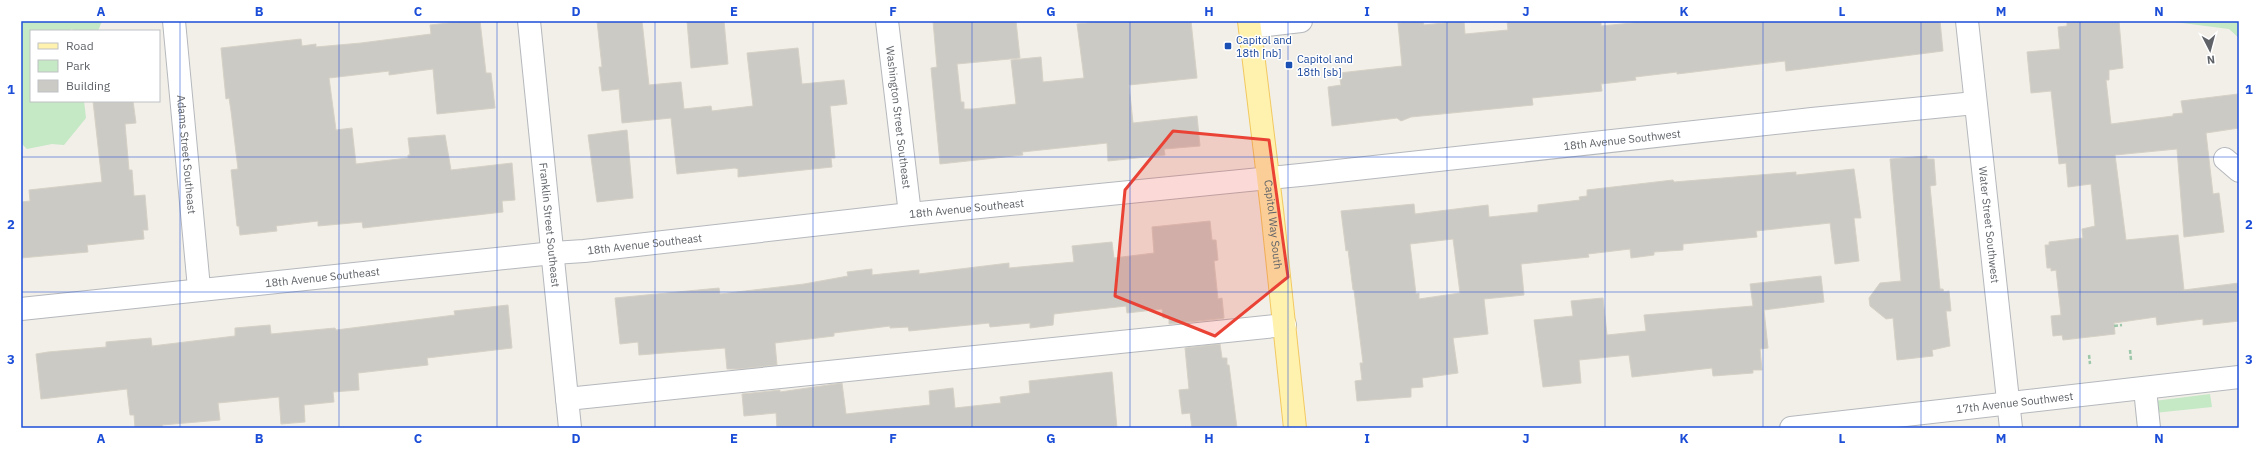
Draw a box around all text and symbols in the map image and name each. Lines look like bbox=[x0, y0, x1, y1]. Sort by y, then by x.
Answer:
text: A bbox=[97, 3, 106, 20]
text: B bbox=[255, 3, 264, 20]
text: C bbox=[414, 3, 423, 20]
text: D bbox=[571, 3, 581, 20]
text: E bbox=[730, 3, 738, 20]
text: F bbox=[889, 3, 897, 20]
text: G bbox=[1046, 3, 1056, 20]
text: H bbox=[1204, 3, 1214, 20]
text: I bbox=[1364, 3, 1370, 20]
text: J bbox=[1522, 3, 1530, 20]
text: K bbox=[1679, 3, 1689, 20]
text: L bbox=[1839, 3, 1846, 20]
text: M bbox=[1996, 3, 2006, 20]
text: N bbox=[2154, 3, 2164, 20]
legend bbox=[30, 30, 160, 102]
north arrow bbox=[2190, 30, 2230, 70]
place label: Capitol and 18th [nb] bbox=[1236, 33, 1292, 60]
text: Road bbox=[66, 38, 94, 53]
marker: Capitol and 18th [nb] bbox=[1223, 41, 1233, 51]
street label: Washington Street Southeast bbox=[883, 45, 914, 190]
place label: Capitol and 18th [sb] bbox=[1297, 52, 1353, 79]
text: N bbox=[2206, 53, 2216, 67]
text: Park bbox=[66, 58, 91, 73]
marker: Capitol and 18th [sb] bbox=[1284, 60, 1294, 70]
text: Building bbox=[66, 78, 111, 93]
text: 1 bbox=[7, 81, 15, 98]
text: 1 bbox=[2245, 81, 2253, 98]
street label: Adams Street Southeast bbox=[174, 94, 199, 215]
street label: 18th Avenue Southwest bbox=[1563, 126, 1681, 153]
street label: Franklin Street Southeast bbox=[536, 162, 563, 288]
street label: Water Street Southwest bbox=[1976, 166, 2002, 284]
street label: Capitol Way South bbox=[1261, 179, 1285, 270]
street label: 18th Avenue Southeast bbox=[909, 196, 1025, 221]
text: 2 bbox=[7, 216, 15, 233]
text: 2 bbox=[2245, 216, 2253, 233]
street label: 18th Avenue Southeast bbox=[587, 231, 703, 258]
street label: 18th Avenue Southeast bbox=[264, 264, 381, 290]
text: 3 bbox=[7, 351, 15, 368]
text: 3 bbox=[2245, 351, 2253, 368]
street label: 17th Avenue Southwest bbox=[1955, 389, 2074, 416]
text: A bbox=[97, 430, 106, 447]
text: B bbox=[255, 430, 264, 447]
text: C bbox=[414, 430, 423, 447]
text: D bbox=[571, 430, 581, 447]
text: E bbox=[730, 430, 738, 447]
text: F bbox=[889, 430, 897, 447]
text: G bbox=[1046, 430, 1056, 447]
text: H bbox=[1204, 430, 1214, 447]
text: I bbox=[1364, 430, 1370, 447]
text: J bbox=[1522, 430, 1530, 447]
text: K bbox=[1679, 430, 1689, 447]
text: L bbox=[1839, 430, 1846, 447]
text: M bbox=[1996, 430, 2006, 447]
text: N bbox=[2154, 430, 2164, 447]

